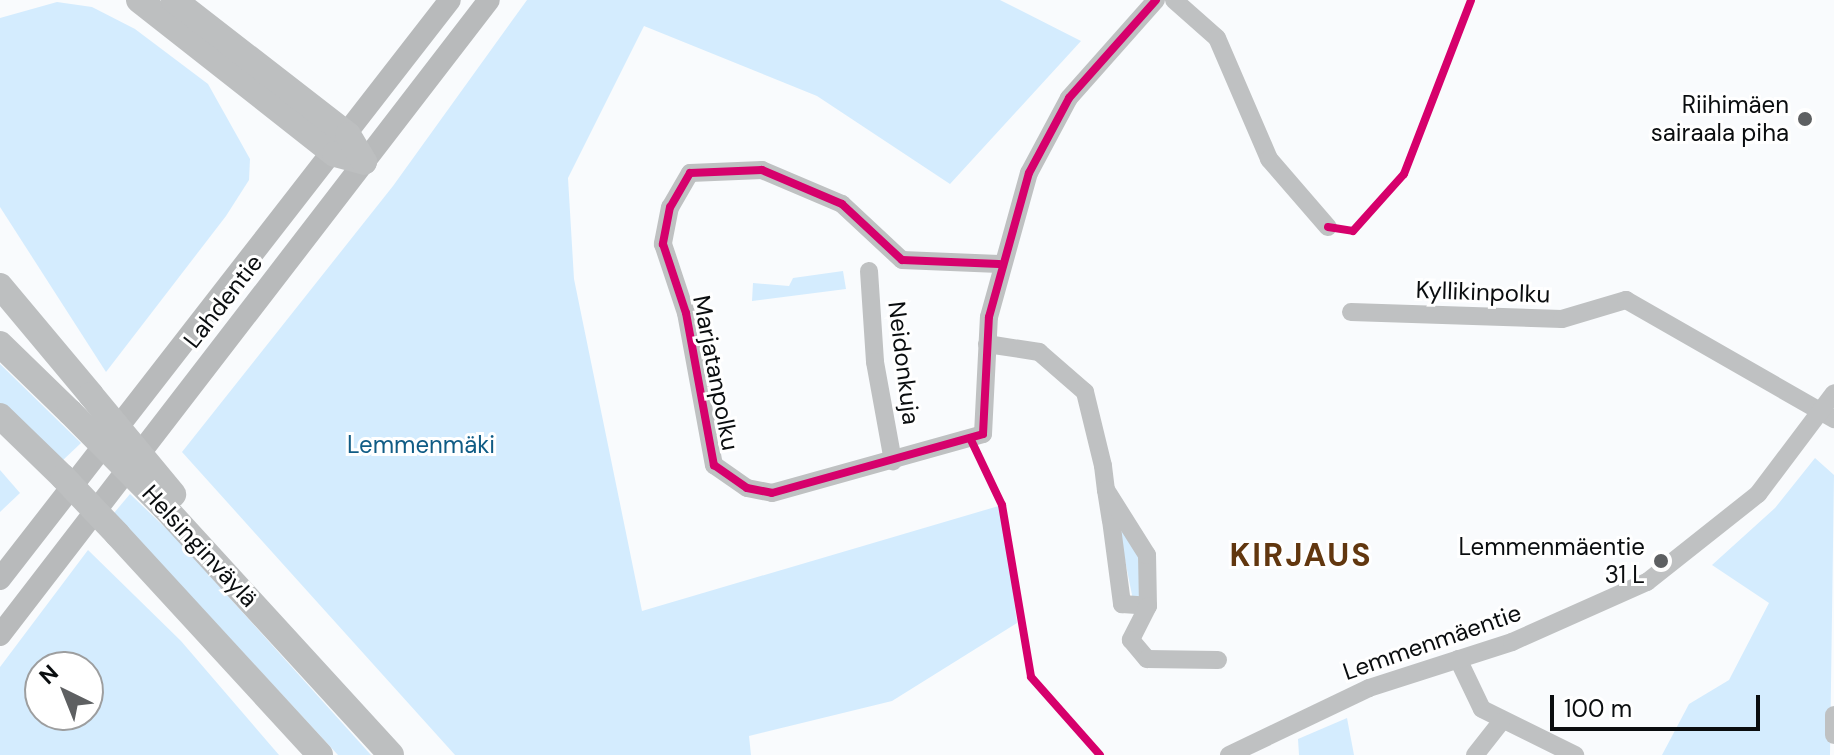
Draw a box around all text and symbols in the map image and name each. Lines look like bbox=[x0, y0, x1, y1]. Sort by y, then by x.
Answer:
place label: Riihimäen sairaala piha bbox=[1651, 91, 1789, 147]
marker: Riihimäen sairaala piha bbox=[1796, 110, 1814, 128]
street label: Lahdentie bbox=[178, 248, 268, 354]
street label: Kyllikinpolku bbox=[1415, 275, 1551, 309]
street label: Marjatanpolku bbox=[687, 293, 745, 453]
street label: Neidonkuja bbox=[882, 300, 926, 426]
park label: Lemmenmäki bbox=[347, 431, 495, 459]
street label: Helsinginväylä bbox=[136, 479, 264, 613]
place label: Lemmenmäentie 31 L bbox=[1458, 533, 1645, 589]
district label: KIRJAUS bbox=[1229, 536, 1373, 574]
marker: Lemmenmäentie 31 L bbox=[1652, 552, 1670, 570]
street label: Lemmenmäentie bbox=[1339, 598, 1525, 686]
north arrow bbox=[24, 651, 104, 731]
text: N bbox=[33, 658, 64, 691]
scale bar bbox=[1554, 679, 1764, 729]
text: 100 m bbox=[1564, 693, 1632, 724]

